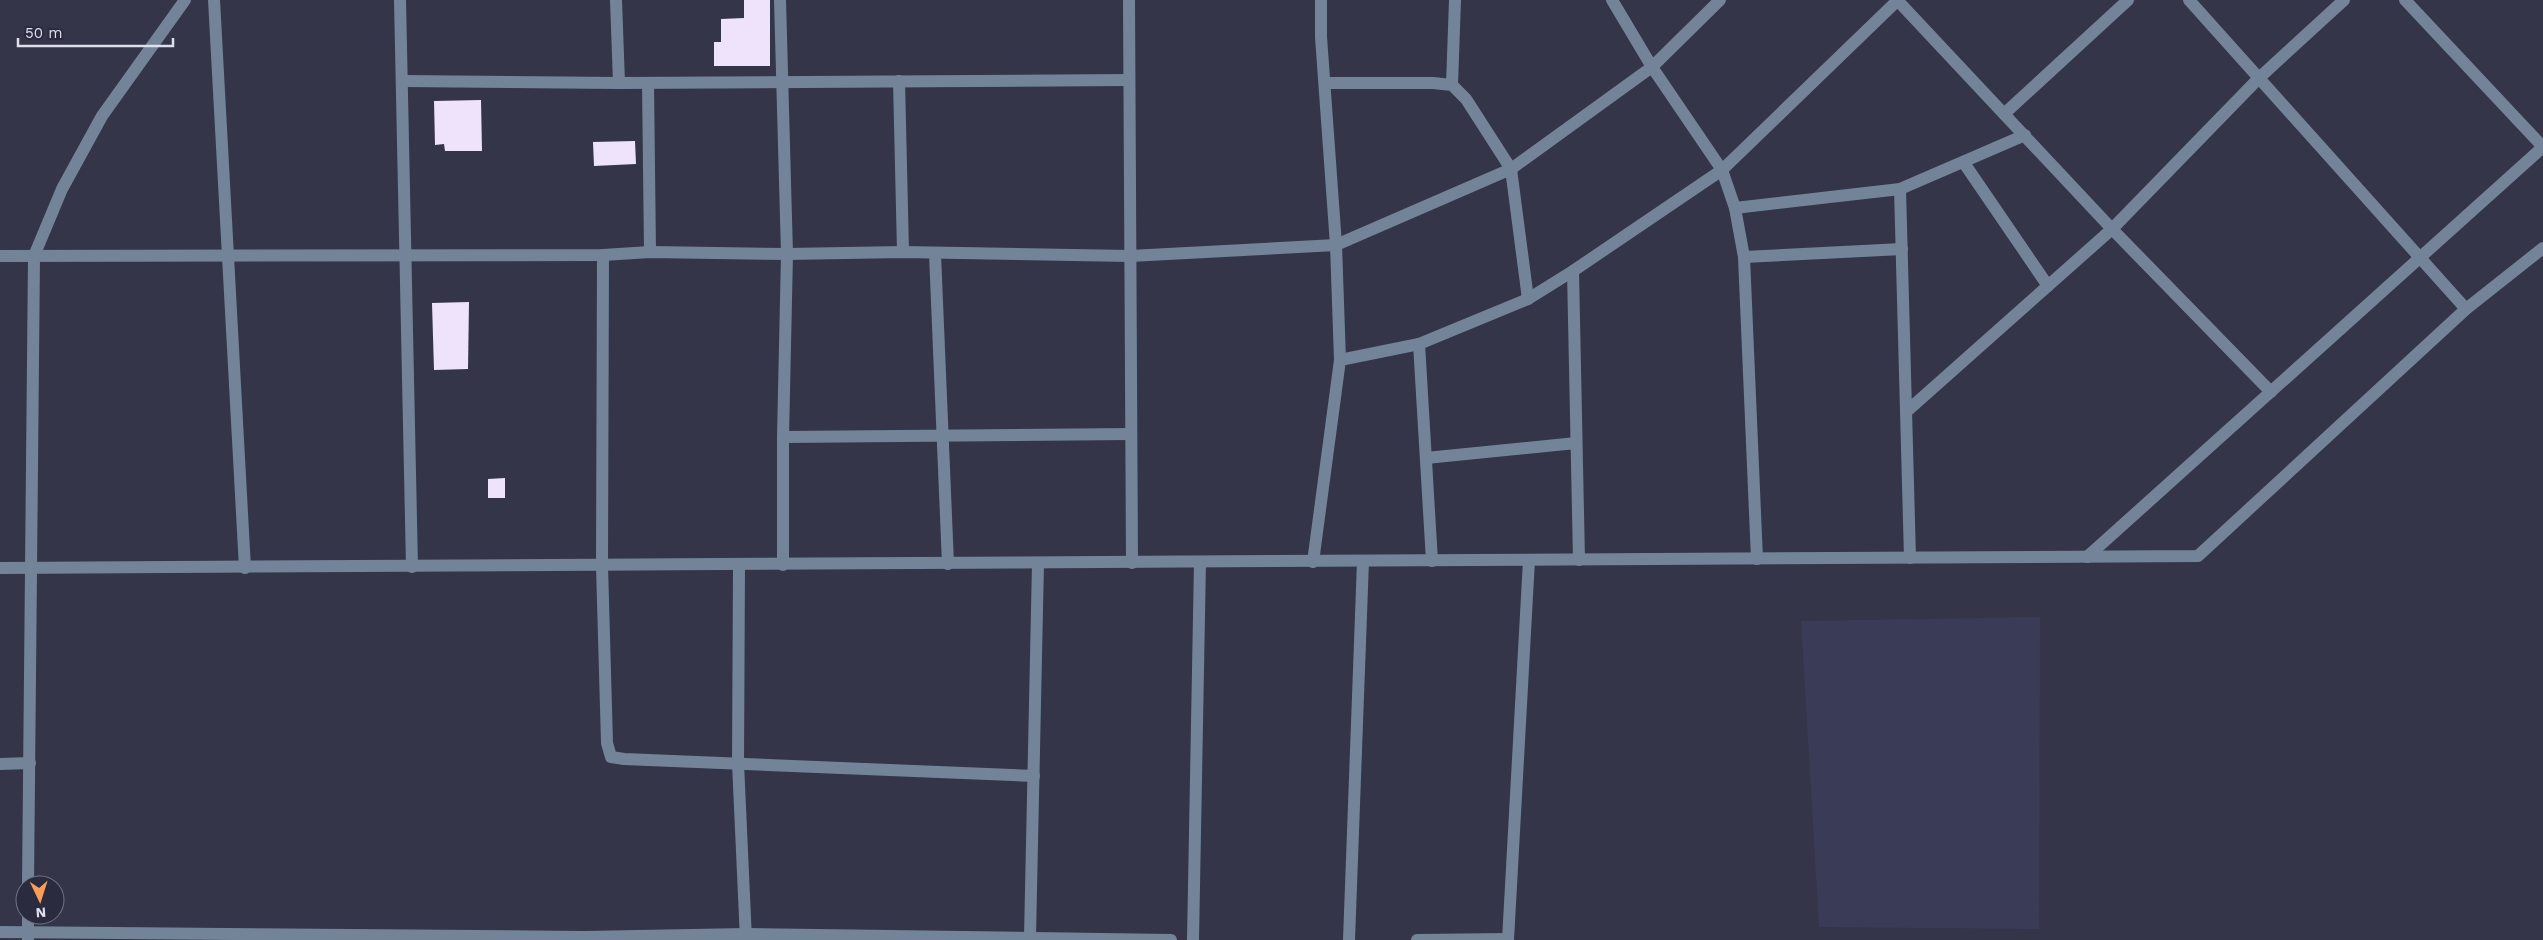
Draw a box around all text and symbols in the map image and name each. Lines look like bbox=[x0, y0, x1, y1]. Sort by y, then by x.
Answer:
scale bar bbox=[18, 15, 172, 47]
text: 50 m bbox=[25, 24, 62, 42]
north arrow bbox=[15, 875, 65, 925]
text: N bbox=[35, 905, 47, 921]

